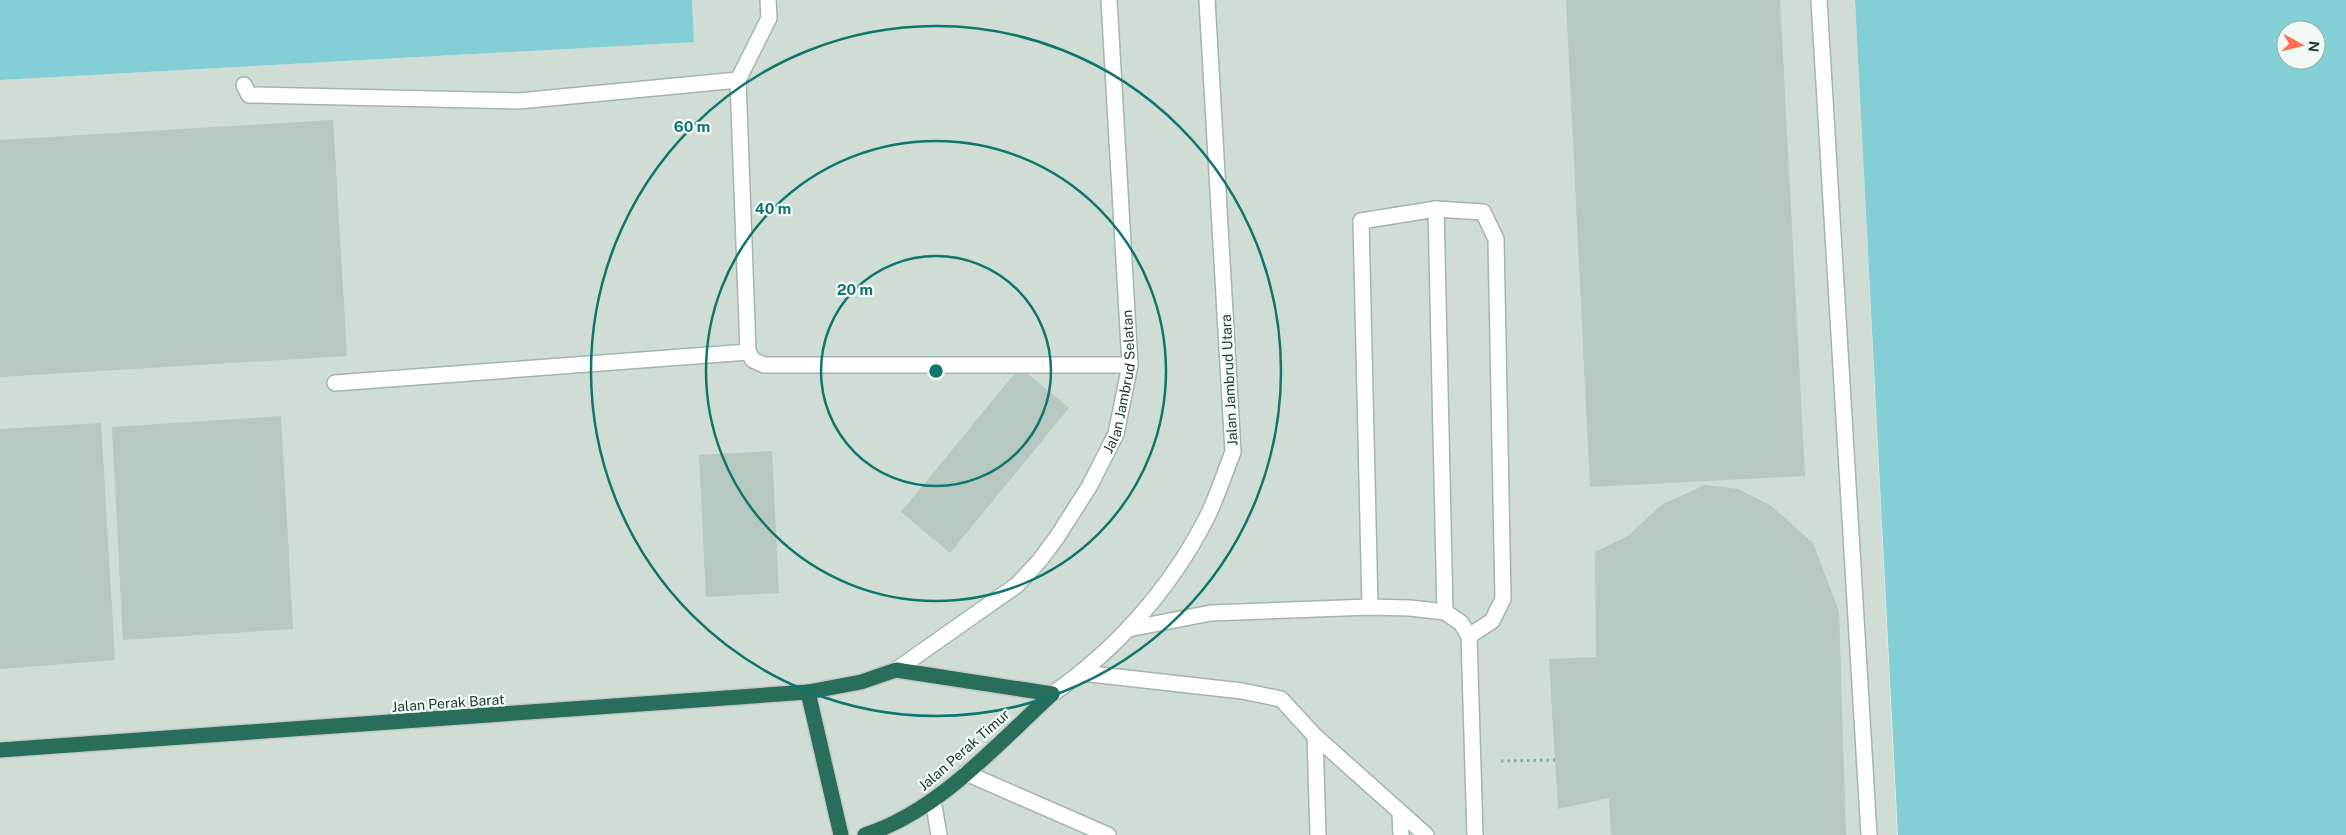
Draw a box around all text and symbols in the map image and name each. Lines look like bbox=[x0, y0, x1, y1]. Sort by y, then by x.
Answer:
north arrow bbox=[2276, 20, 2326, 70]
text: N bbox=[2305, 40, 2323, 53]
text: 60 m bbox=[674, 118, 710, 135]
text: 40 m bbox=[755, 200, 791, 217]
text: 20 m bbox=[837, 281, 873, 298]
street label: Jalan Jambrud Selatan bbox=[1100, 309, 1138, 456]
street label: Jalan Jambrud Utara bbox=[1218, 314, 1240, 446]
centre of rings bbox=[927, 362, 945, 380]
street label: Jalan Perak Barat bbox=[391, 691, 505, 715]
street label: Jalan Perak Timur bbox=[915, 706, 1013, 794]

